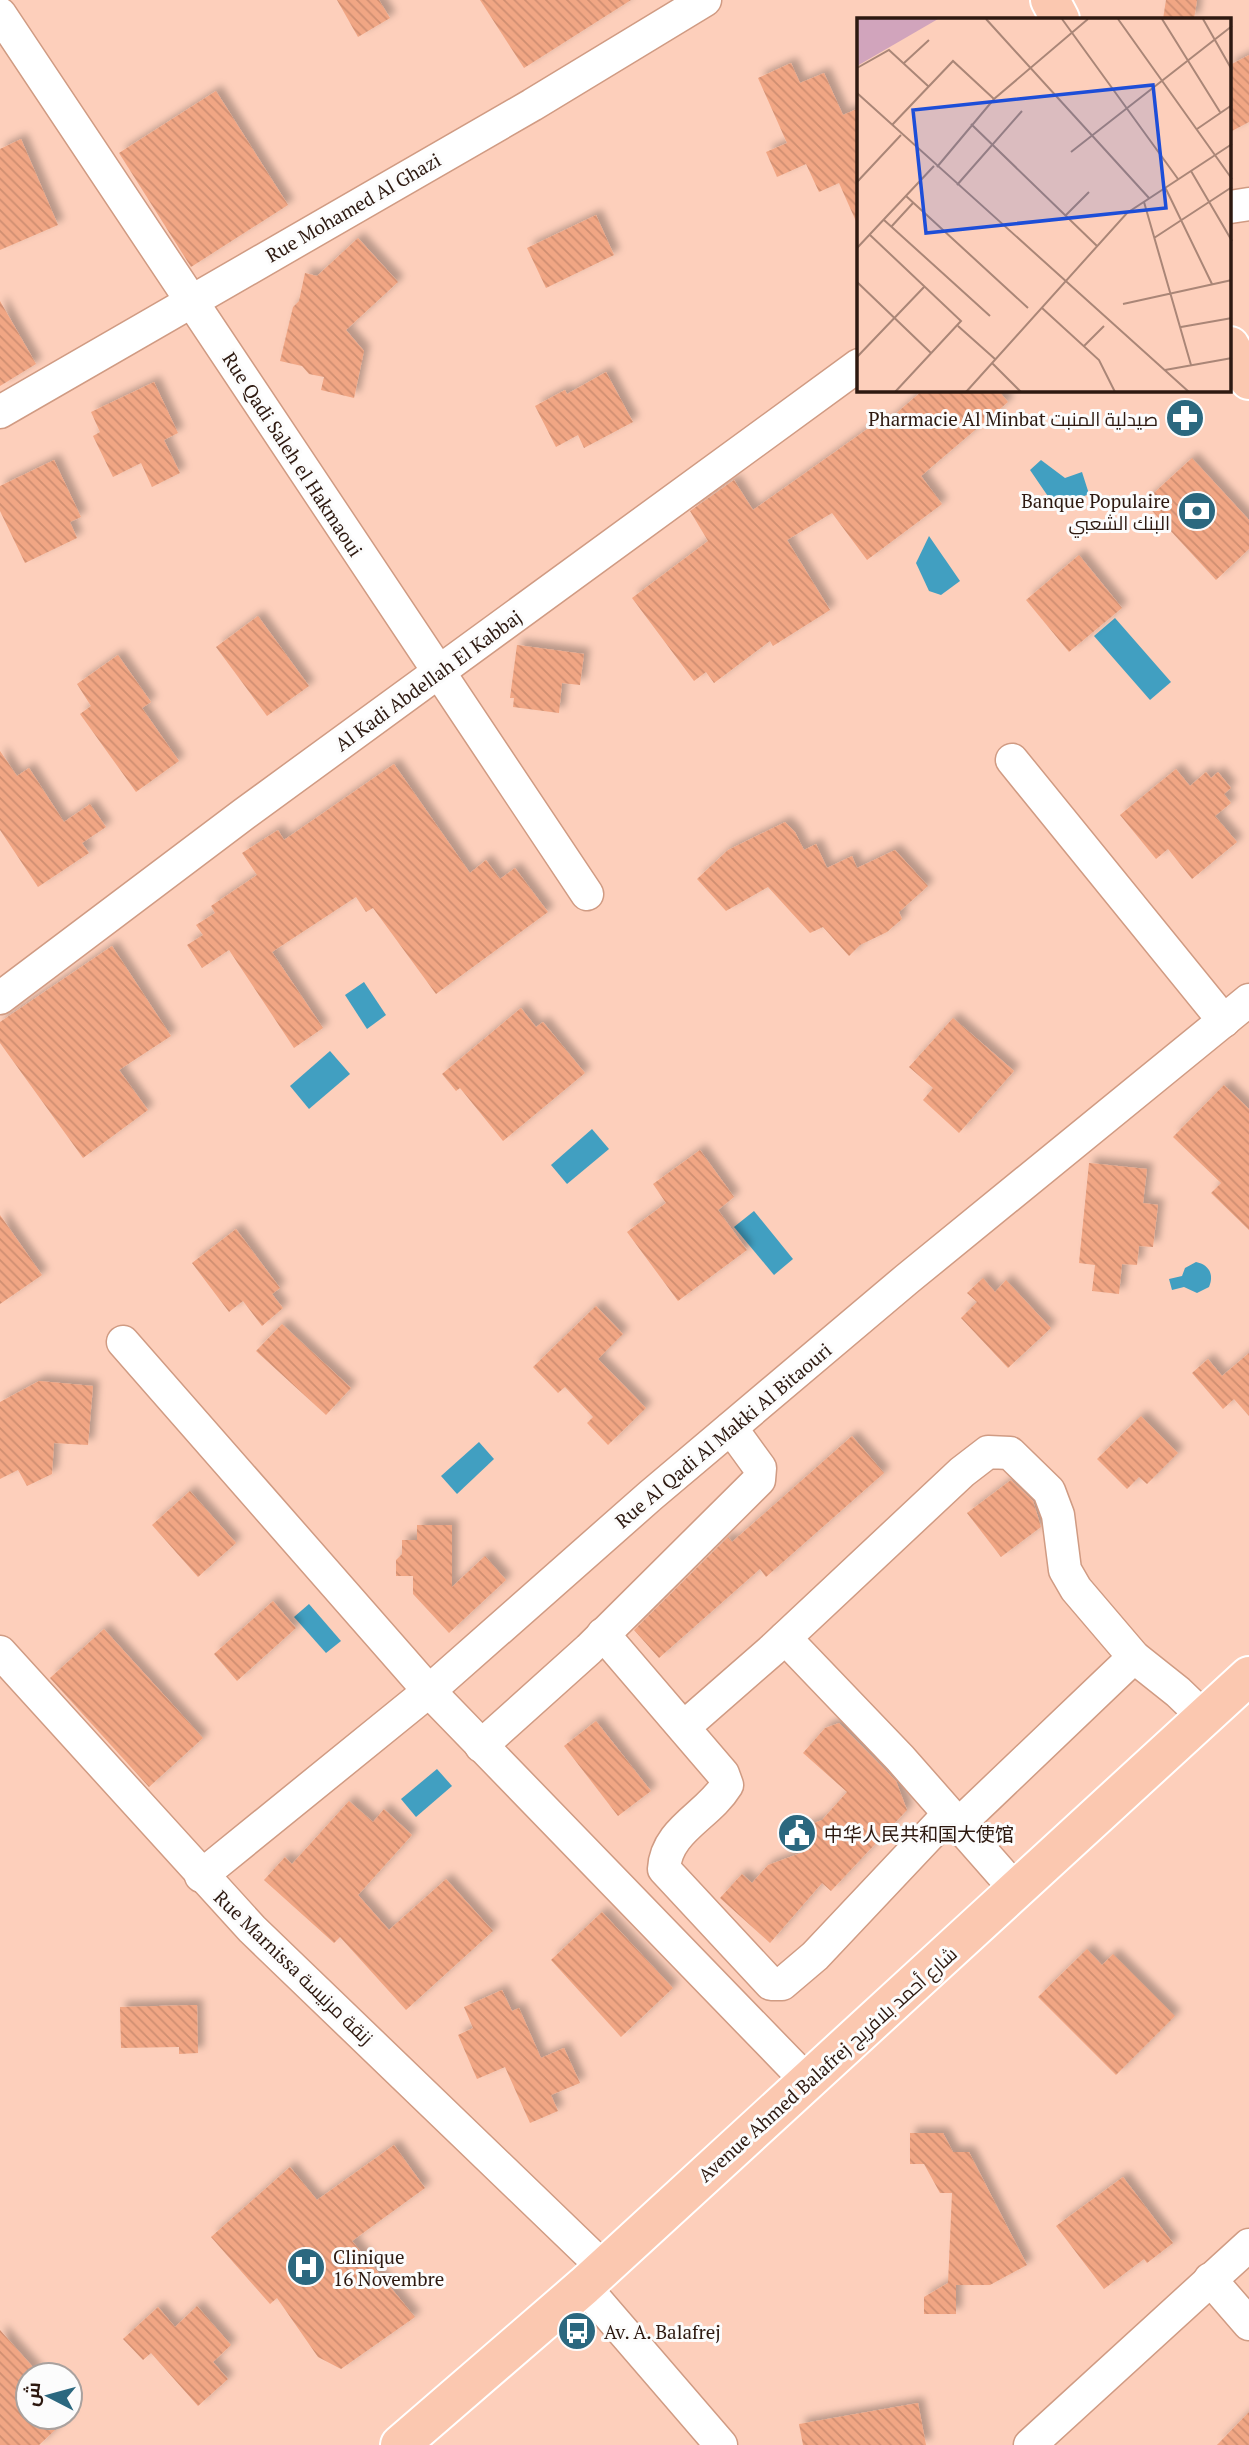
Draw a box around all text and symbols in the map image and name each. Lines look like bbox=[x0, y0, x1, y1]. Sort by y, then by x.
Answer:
inset map bbox=[857, 18, 1232, 392]
street label: Rue Mohamed Al Ghazi bbox=[261, 147, 445, 267]
street label: Rue Qadi Saleh el Hakmaoui bbox=[217, 347, 369, 561]
pharmacy icon: Pharmacie Al Minbat صيدلية المنبت bbox=[1164, 397, 1206, 439]
place label: Pharmacie Al Minbat صيدلية المنبت bbox=[868, 406, 1158, 431]
place label: Banque Populaire البنك الشعبي bbox=[1021, 488, 1170, 538]
bank icon: Banque Populaire البنك الشعبي bbox=[1176, 490, 1218, 532]
street label: Al Kadi Abdellah El Kabbaj bbox=[330, 604, 526, 756]
street label: Rue Al Qadi Al Makki Al Bitaouri bbox=[610, 1337, 836, 1533]
public building icon: 中华人民共和国大使馆 bbox=[776, 1812, 818, 1854]
place label: 中华人民共和国大使馆 bbox=[824, 1821, 1014, 1846]
street label: Rue Marnissa زنقة مرنيسة bbox=[209, 1884, 379, 2050]
street label: Avenue Ahmed Balafrej شارع أحمد بلافريج bbox=[692, 1941, 963, 2189]
place label: Clinique 16 Novembre bbox=[333, 2244, 444, 2291]
hospital icon: Clinique 16 Novembre bbox=[285, 2246, 327, 2288]
bus stop icon: Av. A. Balafrej bbox=[556, 2310, 598, 2352]
place label: Av. A. Balafrej bbox=[604, 2319, 721, 2344]
north arrow bbox=[14, 2361, 84, 2431]
text: ش bbox=[18, 2381, 45, 2408]

